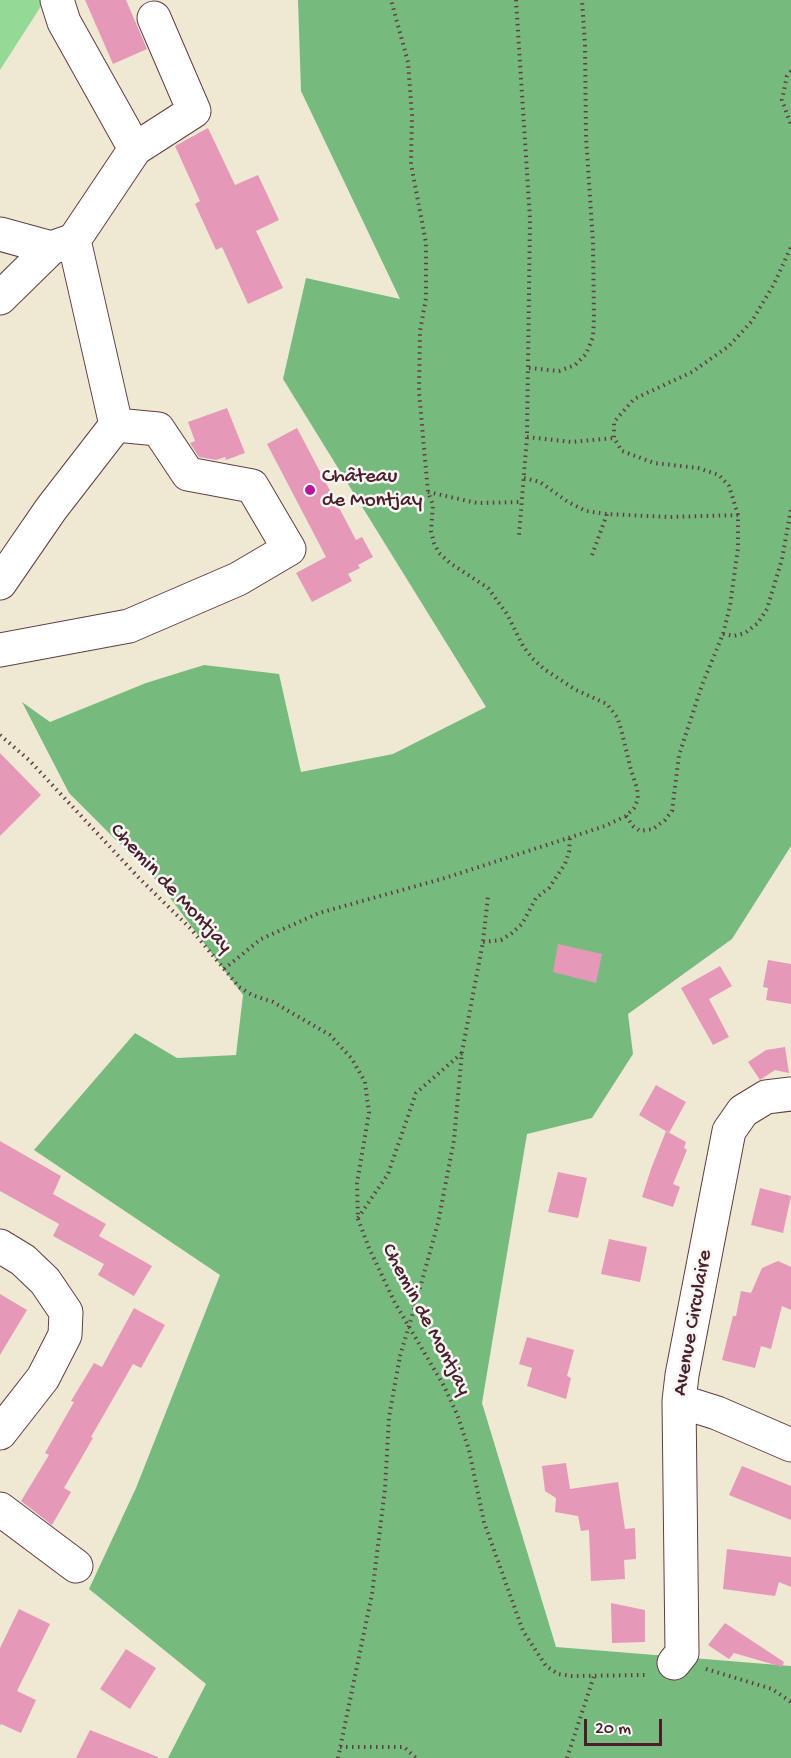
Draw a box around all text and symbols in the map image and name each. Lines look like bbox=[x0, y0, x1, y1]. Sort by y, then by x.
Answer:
place label: Château de Montjay bbox=[322, 465, 422, 515]
marker: Château de Montjay bbox=[303, 483, 317, 497]
street label: Chemin de Montjay bbox=[103, 819, 237, 959]
street label: Chemin de Montjay bbox=[374, 1240, 476, 1400]
street label: Avenue Circulaire bbox=[669, 1248, 719, 1398]
scale bar bbox=[587, 1707, 665, 1745]
text: 20 m bbox=[595, 1719, 631, 1740]

